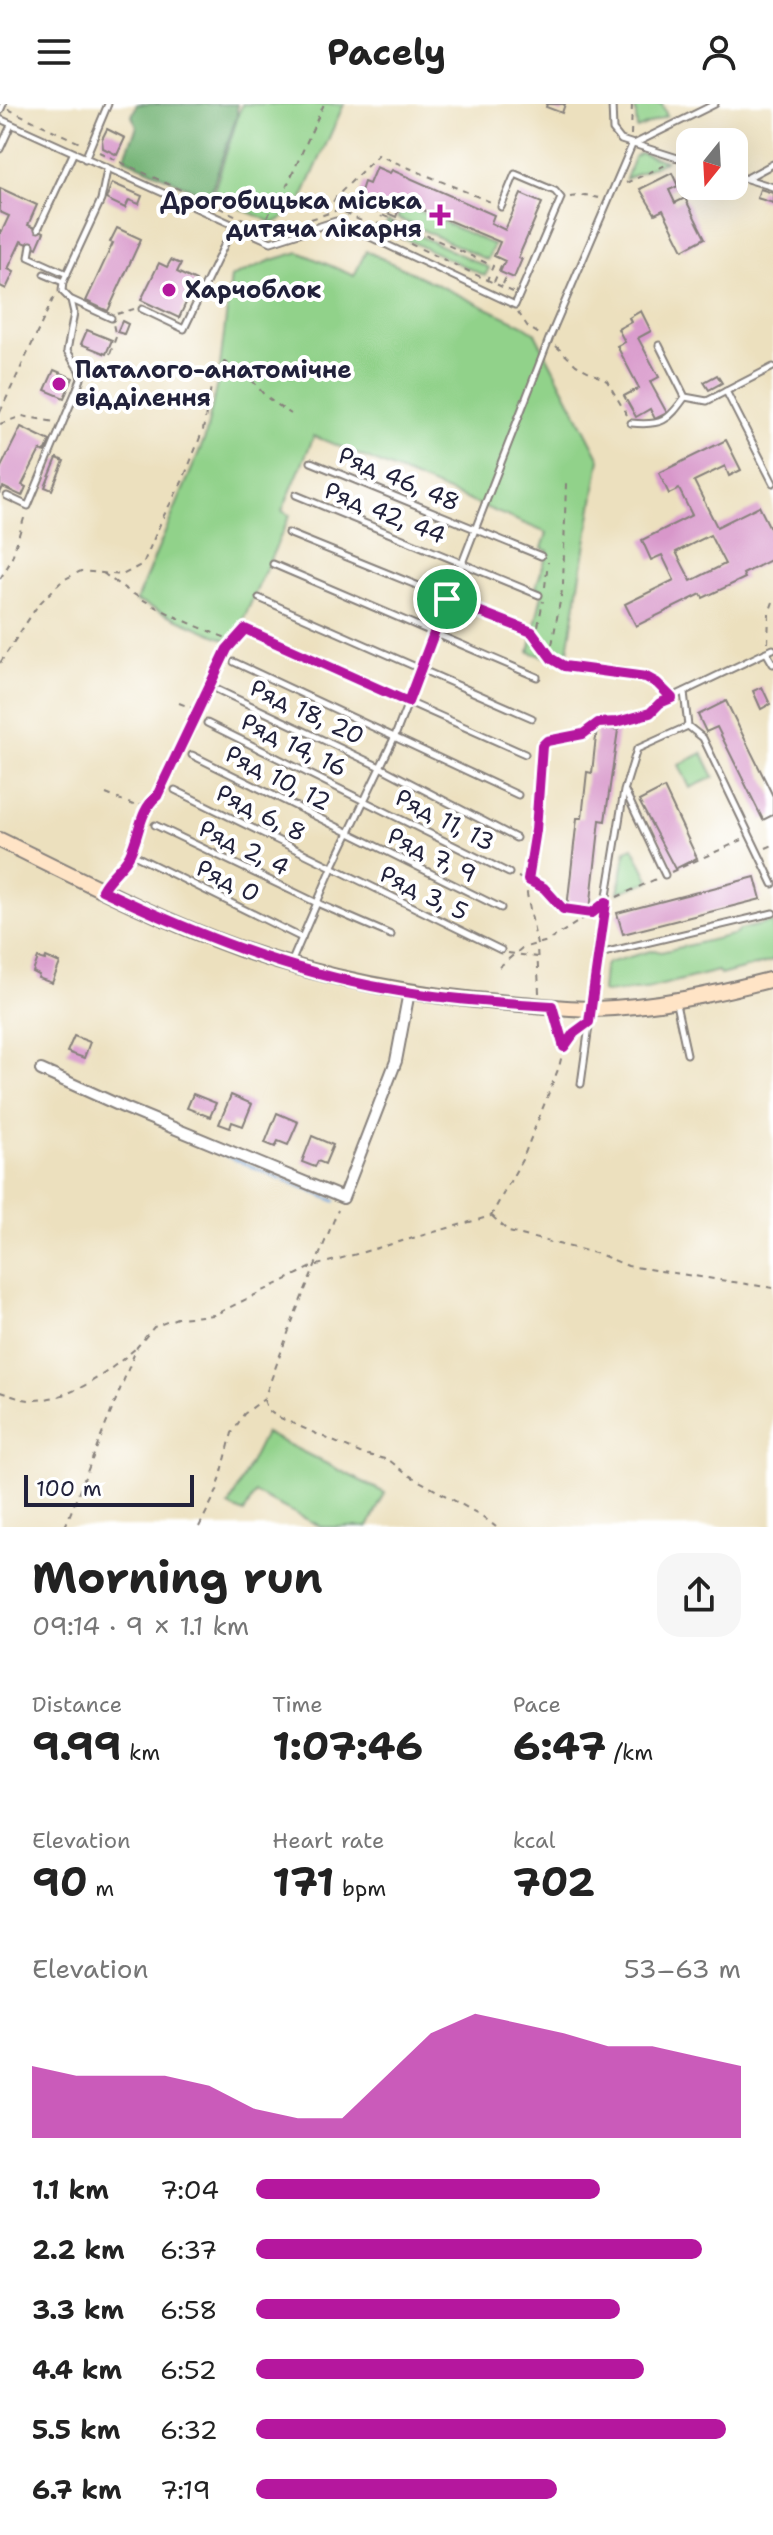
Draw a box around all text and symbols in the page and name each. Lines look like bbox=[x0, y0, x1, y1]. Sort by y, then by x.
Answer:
text: Pacely bbox=[327, 28, 446, 77]
icon: menu bbox=[32, 30, 76, 74]
icon: person bbox=[697, 30, 741, 74]
north arrow bbox=[676, 128, 748, 200]
map controls bbox=[676, 128, 748, 200]
place label: Дрогобицька міська дитяча лікарня bbox=[160, 185, 423, 245]
marker: Дрогобицька міська дитяча лікарня bbox=[429, 204, 451, 226]
place label: Харчоблок bbox=[185, 274, 321, 306]
marker: Харчоблок bbox=[160, 281, 178, 299]
place label: Паталого-анатомічне відділення bbox=[75, 354, 352, 414]
marker: Паталого-анатомічне відділення bbox=[50, 375, 68, 393]
street label: Ряд 46, 48 bbox=[333, 439, 465, 519]
street label: Ряд 42, 44 bbox=[320, 474, 450, 552]
pin bbox=[413, 565, 481, 633]
icon: arrive bbox=[425, 577, 469, 621]
street label: Ряд 18, 20 bbox=[245, 672, 369, 752]
street label: Ряд 14, 16 bbox=[236, 706, 352, 784]
street label: Ряд 10, 12 bbox=[220, 738, 336, 818]
street label: Ряд 6, 8 bbox=[211, 777, 311, 849]
street label: Ряд 11, 13 bbox=[390, 781, 500, 859]
street label: Ряд 2, 4 bbox=[194, 812, 294, 884]
street label: Ряд 7, 9 bbox=[382, 820, 482, 890]
street label: Ряд 0 bbox=[191, 852, 265, 910]
street label: Ряд 3, 5 bbox=[375, 858, 473, 928]
scale bar bbox=[24, 1471, 194, 1507]
text: 100 m bbox=[36, 1474, 102, 1503]
text: Morning run bbox=[32, 1548, 323, 1607]
button: share bbox=[657, 1553, 741, 1637]
text: 09:14 · 9 × 1.1 km bbox=[32, 1608, 249, 1643]
text: Distance bbox=[32, 1690, 122, 1719]
text: Time bbox=[272, 1690, 323, 1719]
text: Pace bbox=[513, 1690, 561, 1719]
text: 9.99 bbox=[32, 1719, 121, 1773]
text: 1:07:46 bbox=[272, 1719, 423, 1773]
text: 6:47 bbox=[513, 1719, 606, 1773]
text: km bbox=[121, 1738, 160, 1767]
text: /km bbox=[606, 1738, 653, 1767]
text: Elevation bbox=[32, 1826, 130, 1855]
text: Heart rate bbox=[272, 1826, 384, 1855]
text: kcal bbox=[513, 1826, 555, 1855]
text: 90 bbox=[32, 1855, 88, 1909]
text: 171 bbox=[272, 1855, 335, 1909]
text: 702 bbox=[513, 1855, 595, 1909]
text: m bbox=[88, 1874, 114, 1903]
text: bpm bbox=[335, 1874, 386, 1903]
text: Elevation bbox=[32, 1951, 148, 1986]
text: 53–63 m bbox=[624, 1951, 741, 1986]
text: 1.1 km bbox=[32, 2172, 109, 2207]
text: 7:04 bbox=[160, 2172, 219, 2207]
text: 2.2 km bbox=[32, 2232, 125, 2267]
text: 6:37 bbox=[160, 2232, 217, 2267]
text: 3.3 km bbox=[32, 2292, 124, 2327]
text: 6:58 bbox=[160, 2292, 217, 2327]
text: 4.4 km bbox=[32, 2352, 122, 2387]
text: 6:52 bbox=[160, 2352, 217, 2387]
text: 5.5 km bbox=[32, 2412, 120, 2447]
text: 6:32 bbox=[160, 2412, 218, 2447]
text: 6.7 km bbox=[32, 2472, 122, 2507]
text: 7:19 bbox=[160, 2472, 211, 2507]

